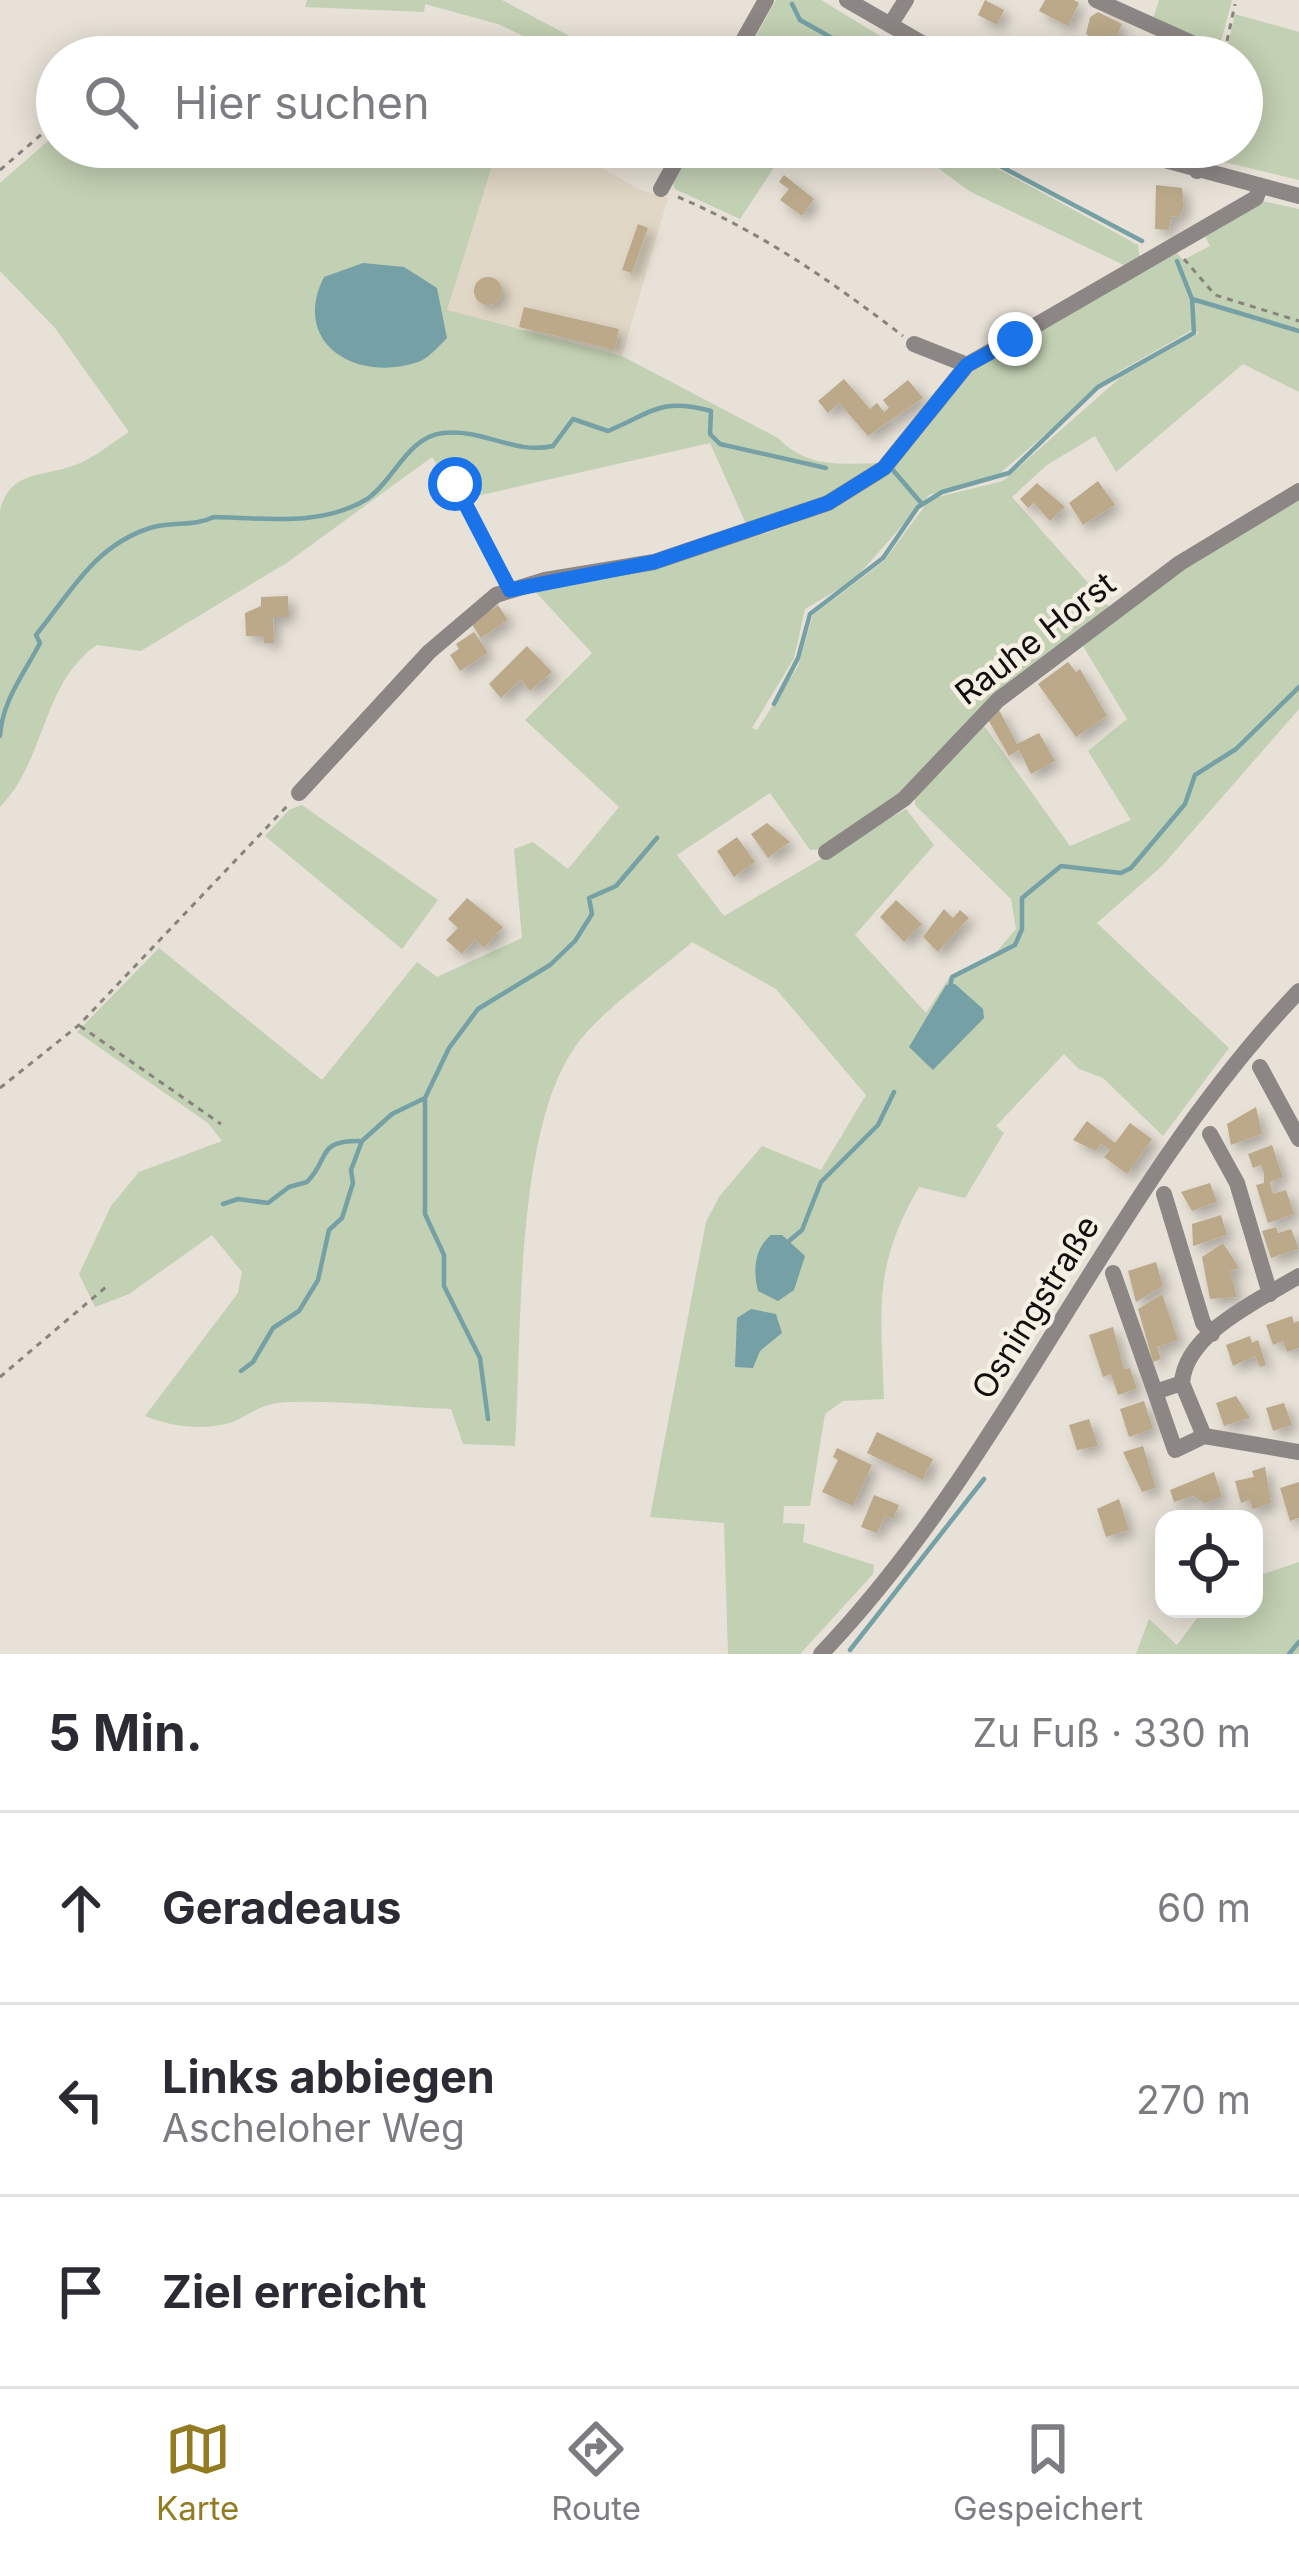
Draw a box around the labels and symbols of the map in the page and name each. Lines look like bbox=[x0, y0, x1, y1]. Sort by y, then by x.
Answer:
route end bbox=[988, 312, 1042, 366]
route start bbox=[428, 457, 482, 511]
street label: Rauhe Horst bbox=[947, 563, 1123, 713]
street label: Osningstraße bbox=[963, 1208, 1107, 1406]

